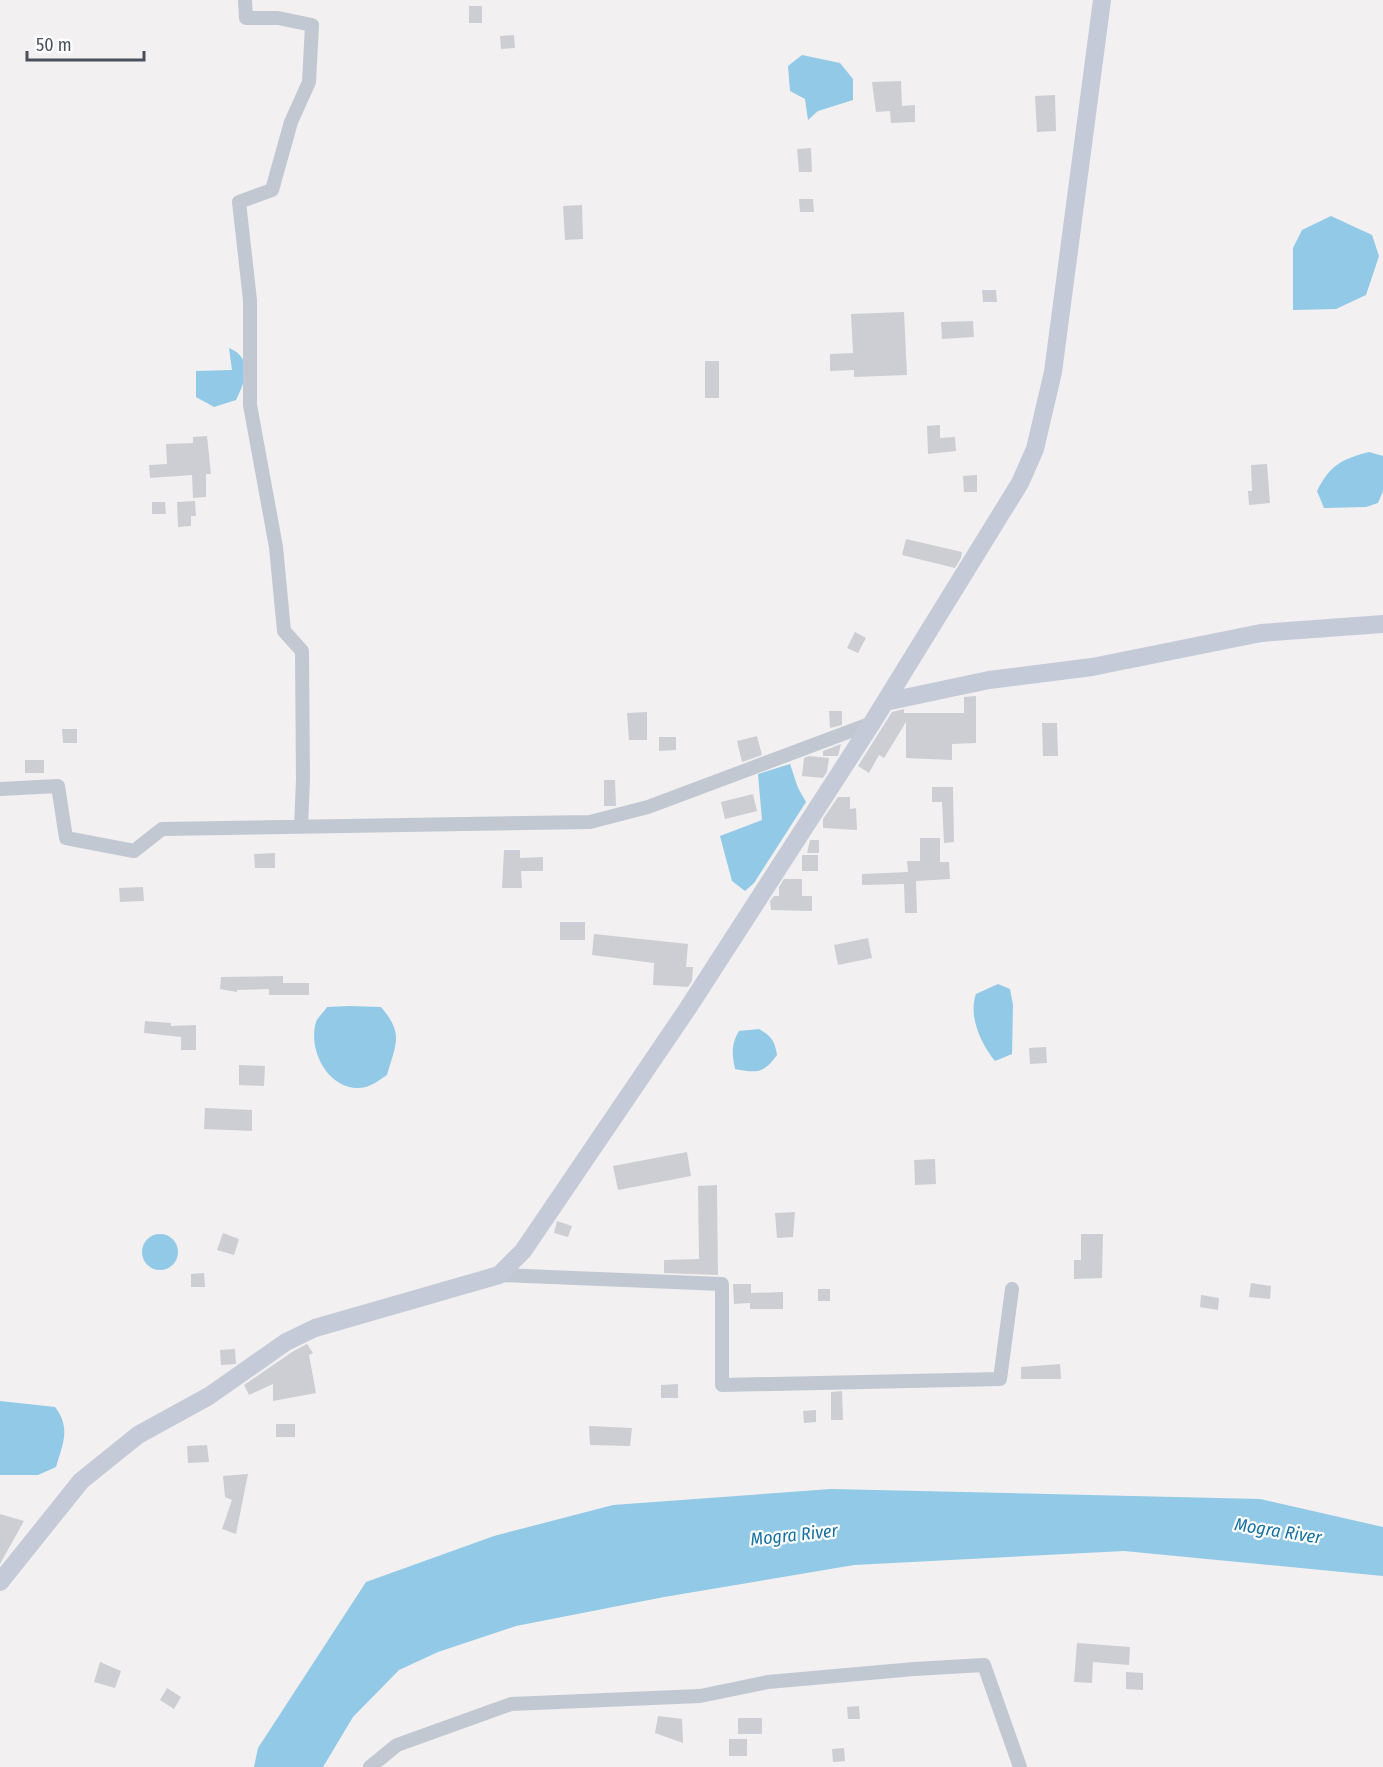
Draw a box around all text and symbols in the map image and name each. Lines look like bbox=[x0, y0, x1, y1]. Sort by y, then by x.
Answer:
scale bar bbox=[27, 24, 144, 62]
text: 50 m bbox=[36, 34, 72, 56]
water label: Mogra River bbox=[1233, 1513, 1324, 1549]
water label: Mogra River bbox=[749, 1519, 840, 1551]

